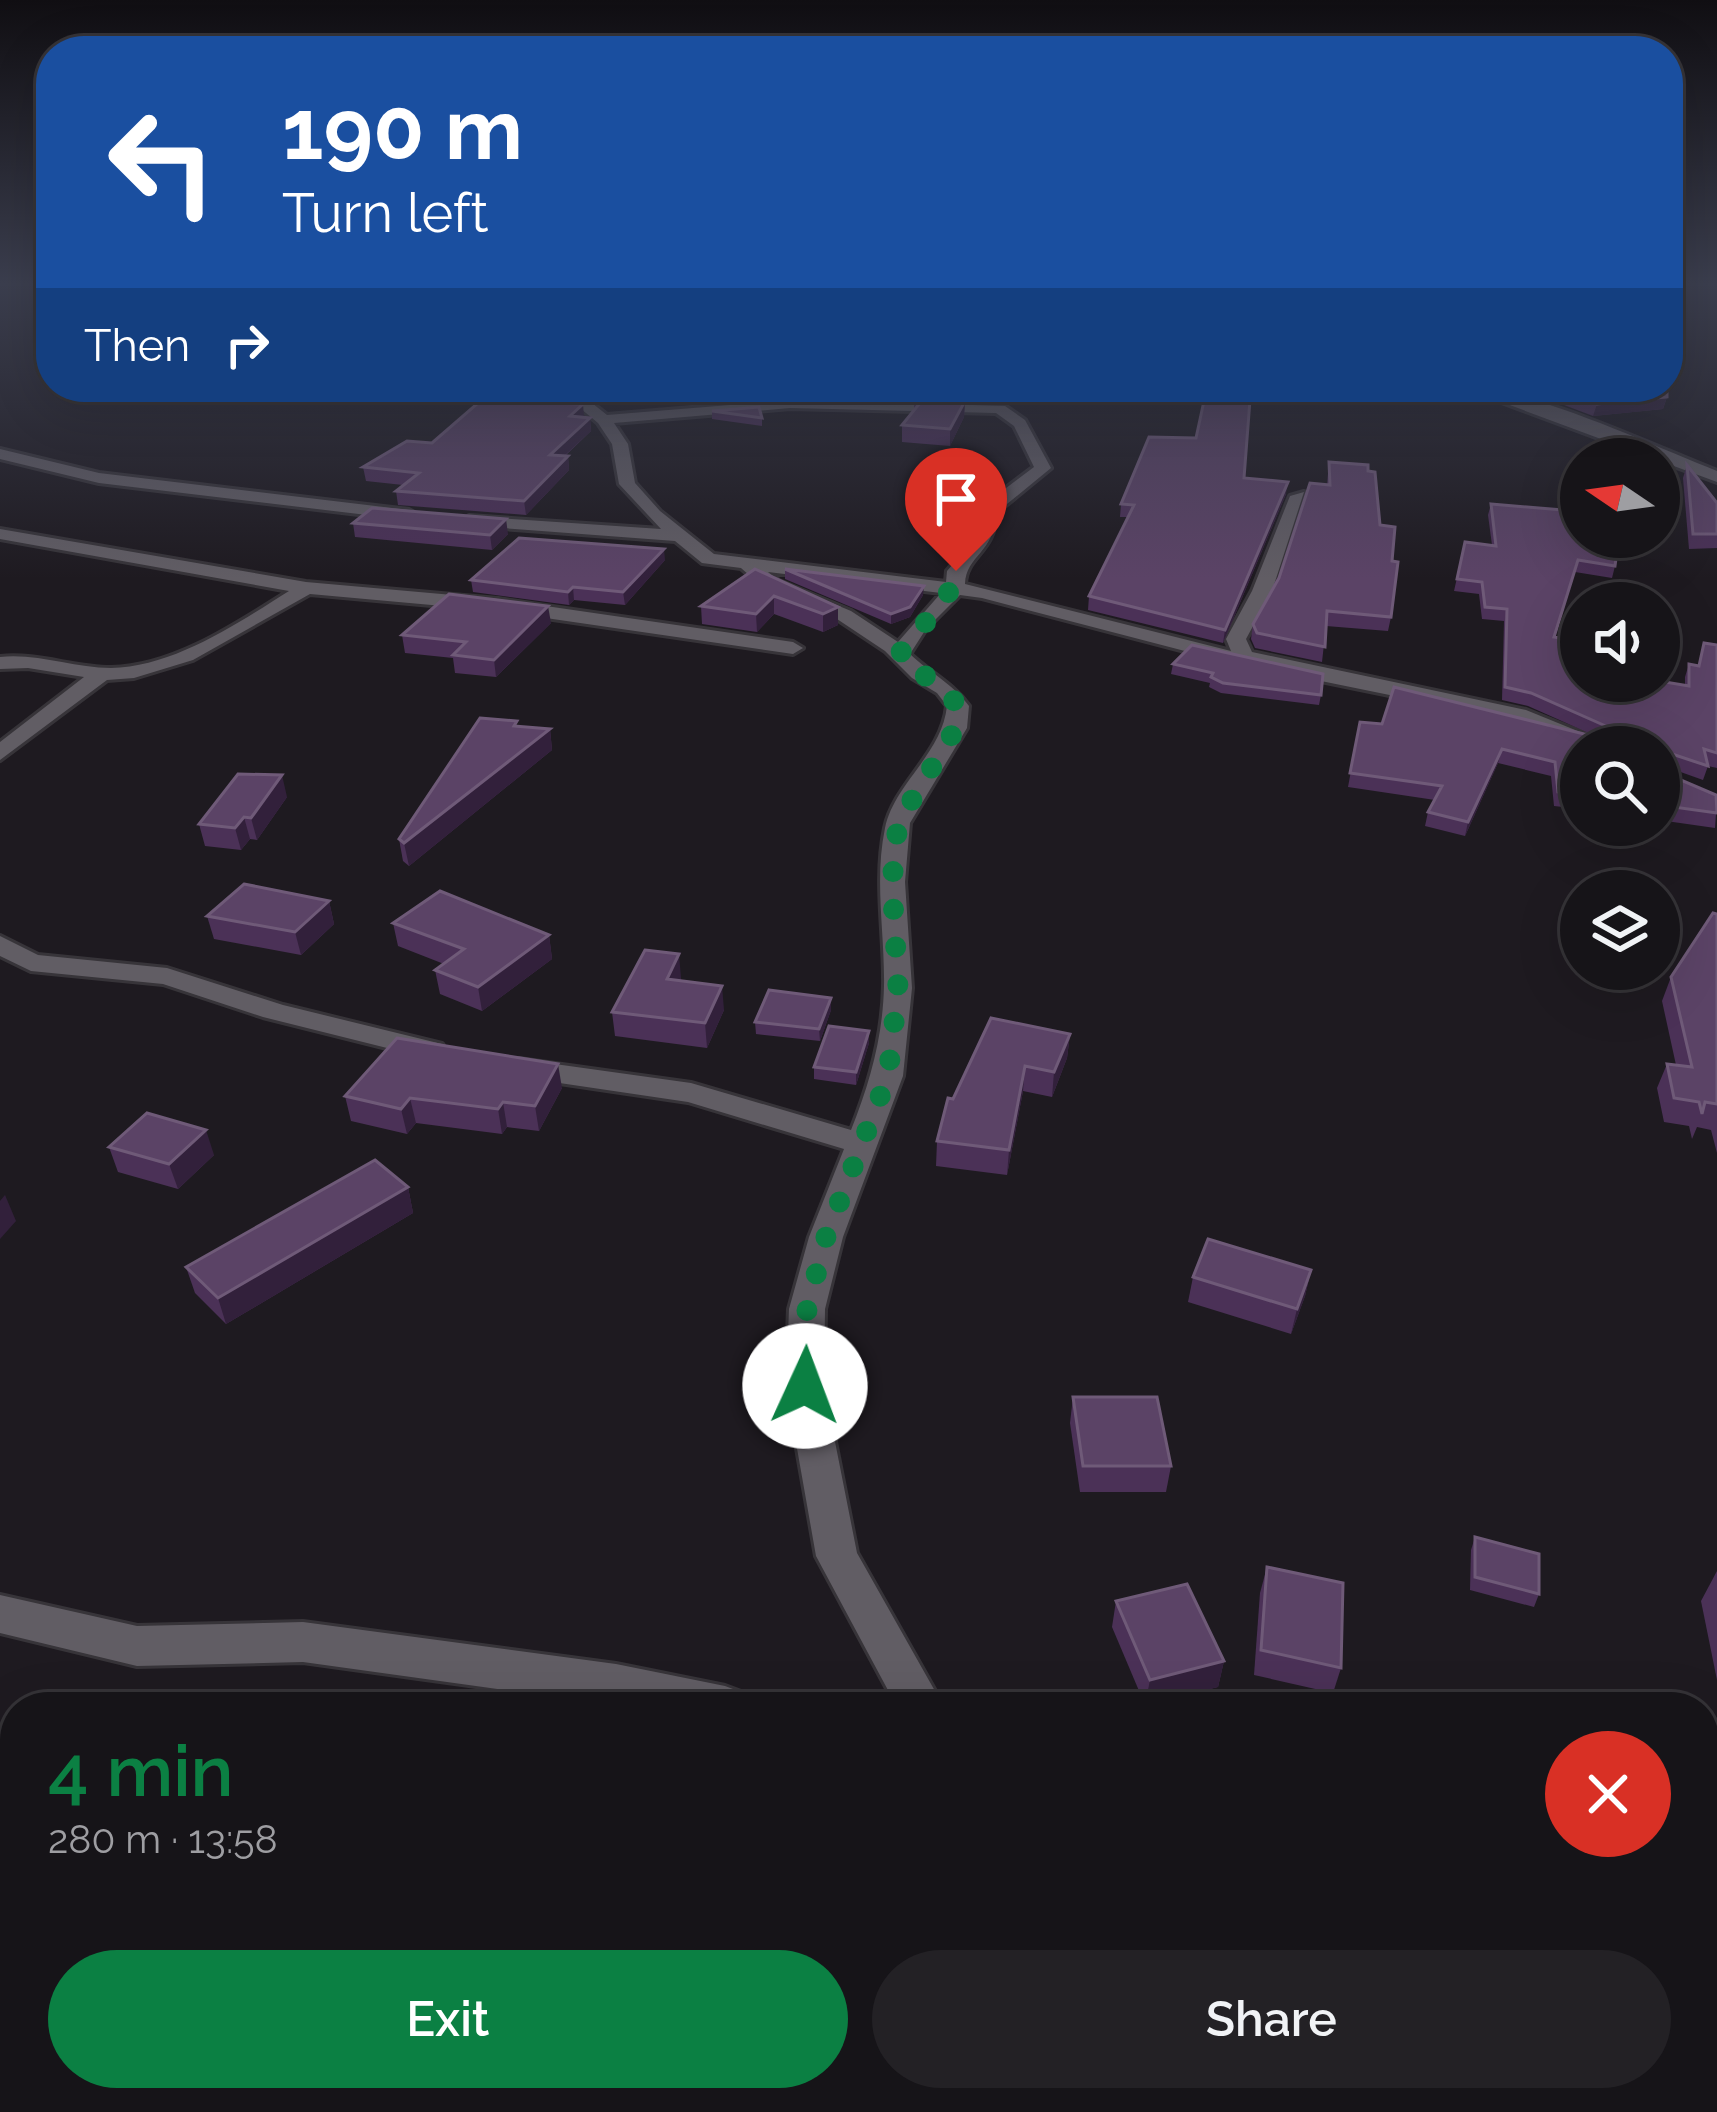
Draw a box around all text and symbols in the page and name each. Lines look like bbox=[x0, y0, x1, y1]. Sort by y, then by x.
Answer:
text: 190 m bbox=[282, 80, 523, 179]
icon: left bbox=[84, 84, 240, 240]
text: Turn left bbox=[282, 181, 489, 245]
icon: right bbox=[214, 312, 280, 378]
text: Then bbox=[84, 319, 190, 372]
north arrow bbox=[1560, 438, 1680, 558]
map controls bbox=[1560, 438, 1680, 990]
pin bbox=[905, 448, 1007, 571]
icon: arrive bbox=[923, 466, 989, 532]
button: sound bbox=[1560, 582, 1680, 702]
button: search bbox=[1560, 726, 1680, 846]
button: layers bbox=[1560, 870, 1680, 990]
position arrow bbox=[742, 1323, 868, 1449]
text: 4 min bbox=[48, 1728, 234, 1813]
button: close bbox=[1545, 1731, 1671, 1857]
text: 280 m · 13:58 bbox=[48, 1816, 278, 1862]
button: Exit bbox=[48, 1950, 848, 2088]
button: Share bbox=[872, 1950, 1671, 2088]

